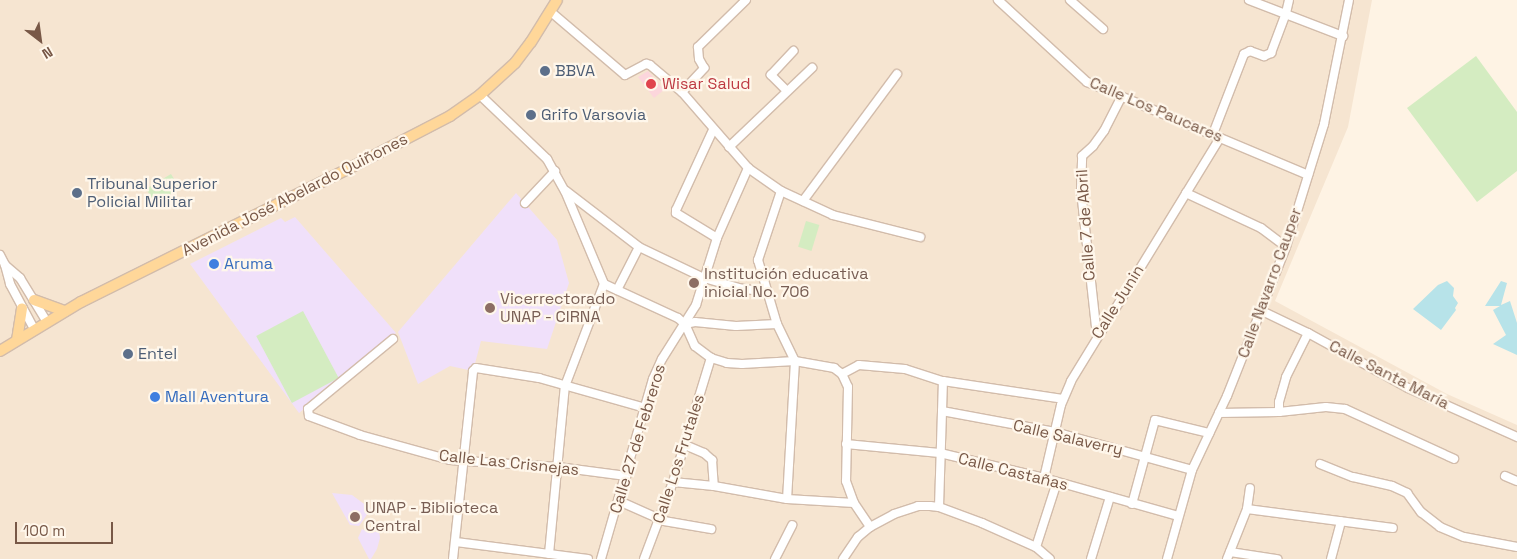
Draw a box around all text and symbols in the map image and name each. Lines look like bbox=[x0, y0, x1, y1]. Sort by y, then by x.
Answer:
north arrow bbox=[15, 15, 65, 65]
text: N bbox=[39, 43, 56, 63]
place label: BBVA bbox=[555, 61, 595, 81]
marker: BBVA bbox=[539, 65, 551, 77]
street label: Calle Los Paucares bbox=[1087, 73, 1225, 147]
place label: Wisar Salud bbox=[662, 74, 751, 94]
marker: Wisar Salud bbox=[644, 77, 658, 91]
place label: Grifo Varsovia bbox=[541, 105, 646, 125]
marker: Grifo Varsovia bbox=[525, 109, 537, 121]
street label: Avenida José Abelardo Quiñones bbox=[179, 130, 411, 260]
street label: Calle 7 de Abril bbox=[1073, 168, 1099, 282]
place label: Tribunal Superior Policial Militar bbox=[87, 174, 218, 212]
marker: Tribunal Superior Policial Militar bbox=[71, 187, 83, 199]
street label: Calle Navarro Cauper bbox=[1234, 205, 1306, 361]
place label: Aruma bbox=[224, 254, 273, 274]
marker: Aruma bbox=[208, 258, 220, 270]
street label: Calle Junin bbox=[1088, 262, 1148, 342]
place label: Institución educativa inicial No. 706 bbox=[704, 264, 868, 302]
marker: Institución educativa inicial No. 706 bbox=[688, 277, 700, 289]
place label: Vicerrectorado UNAP - CIRNA bbox=[500, 289, 615, 327]
marker: Vicerrectorado UNAP - CIRNA bbox=[484, 302, 496, 314]
street label: Calle Santa María bbox=[1326, 336, 1452, 414]
place label: Entel bbox=[138, 344, 177, 364]
marker: Entel bbox=[122, 348, 134, 360]
street label: Calle 27 de Febreros bbox=[606, 362, 670, 516]
place label: Mall Aventura bbox=[165, 387, 269, 407]
marker: Mall Aventura bbox=[149, 391, 161, 403]
street label: Calle Los Frutales bbox=[649, 392, 709, 526]
street label: Calle Salaverry bbox=[1011, 416, 1125, 460]
street label: Calle Las Crisnejas bbox=[438, 446, 580, 480]
street label: Calle Castañas bbox=[956, 449, 1070, 495]
place label: UNAP - Biblioteca Central bbox=[365, 498, 499, 536]
marker: UNAP - Biblioteca Central bbox=[349, 511, 361, 523]
scale bar bbox=[18, 512, 115, 544]
text: 100 m bbox=[23, 521, 65, 540]

